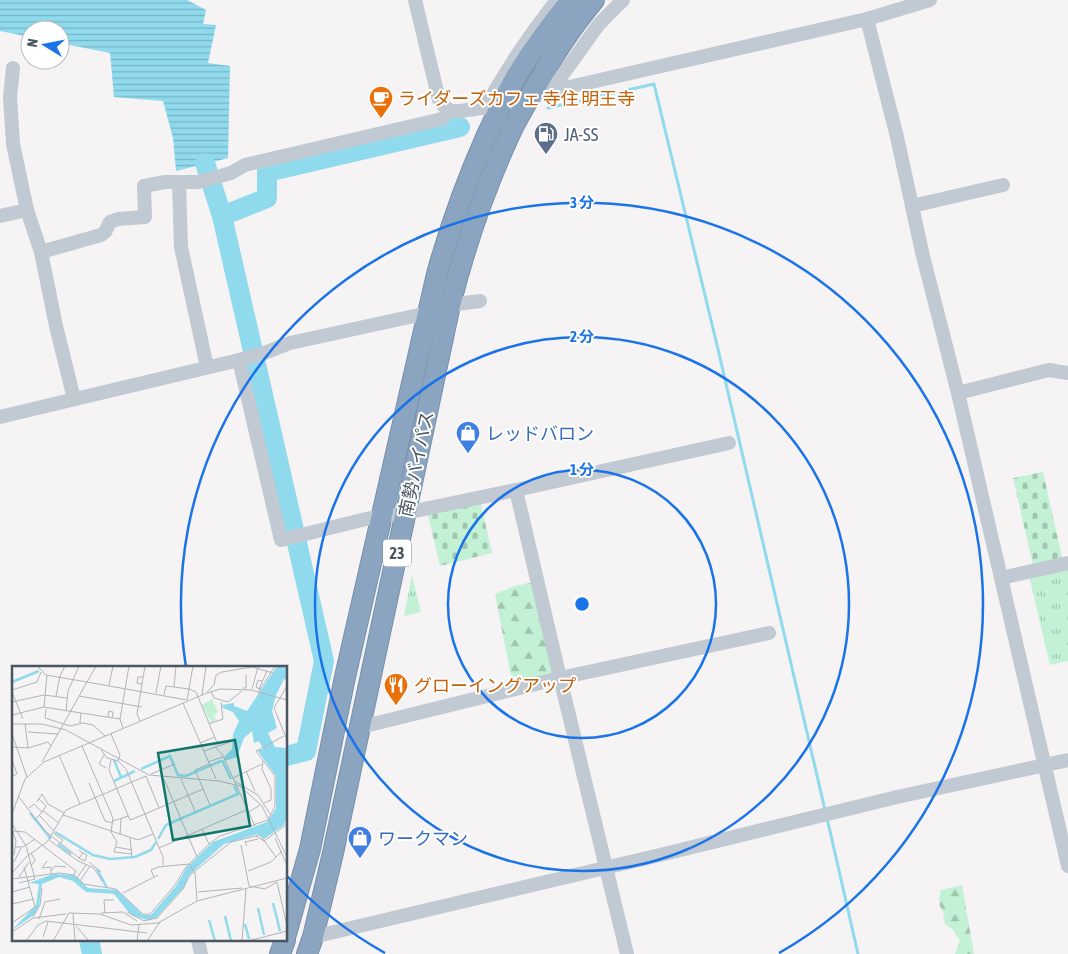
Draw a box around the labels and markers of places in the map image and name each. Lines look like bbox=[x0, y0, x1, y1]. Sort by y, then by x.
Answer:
cafe icon: ライダーズカフェ 寺住 明王寺 bbox=[368, 85, 394, 119]
place label: ライダーズカフェ 寺住 明王寺 bbox=[398, 88, 635, 109]
fuel station icon: JA-SS bbox=[533, 121, 559, 155]
place label: JA-SS bbox=[564, 124, 599, 145]
shop icon: レッドバロン bbox=[455, 420, 481, 454]
place label: レッドバロン bbox=[486, 423, 594, 444]
centre of rings bbox=[573, 595, 591, 613]
restaurant icon: グローイングアップ bbox=[383, 672, 409, 706]
place label: グローイングアップ bbox=[414, 675, 576, 696]
shop icon: ワークマン bbox=[347, 825, 373, 859]
place label: ワークマン bbox=[378, 828, 468, 849]

